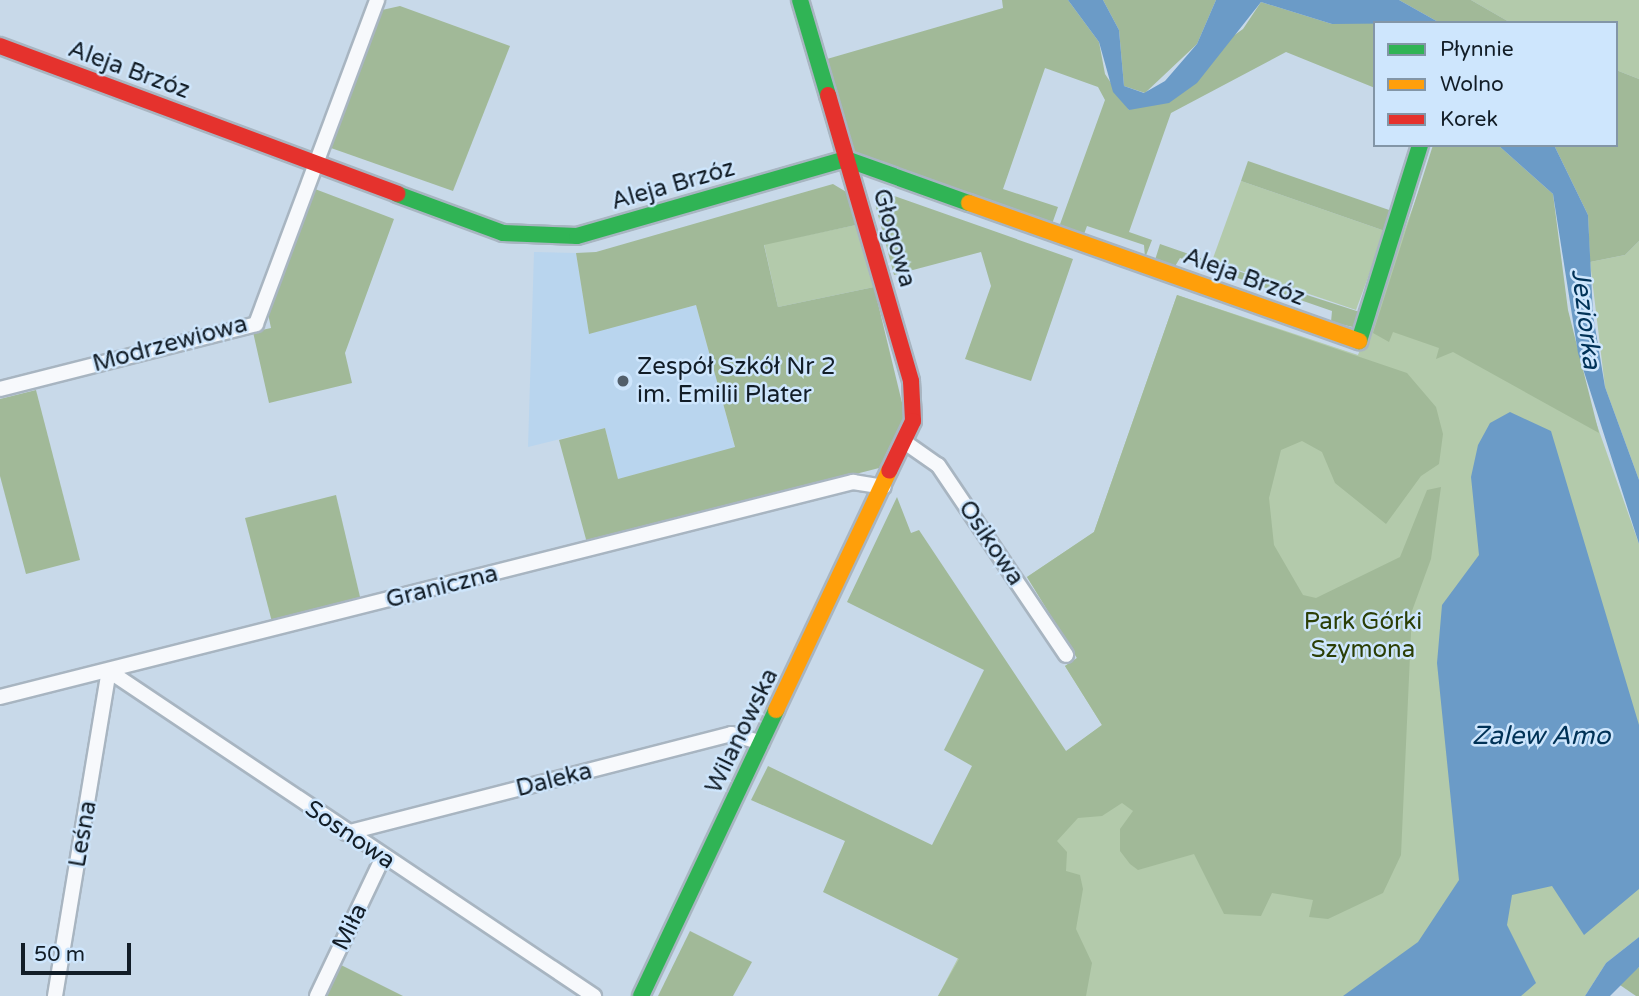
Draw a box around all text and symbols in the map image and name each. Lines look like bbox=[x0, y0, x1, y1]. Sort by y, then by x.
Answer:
legend bbox=[1373, 21, 1618, 147]
street label: Aleja Brzóz bbox=[64, 35, 194, 105]
text: Płynnie bbox=[1440, 37, 1514, 62]
text: Wolno bbox=[1440, 72, 1504, 97]
text: Korek bbox=[1440, 107, 1498, 132]
street label: Aleja Brzóz bbox=[608, 154, 738, 216]
street label: Głogowa bbox=[866, 186, 922, 290]
street label: Aleja Brzóz bbox=[1179, 242, 1309, 312]
water label: Jeziorka bbox=[1564, 267, 1608, 371]
street label: Modrzewiowa bbox=[90, 310, 250, 378]
place label: Zespół Szkół Nr 2 im. Emilii Plater bbox=[637, 353, 836, 409]
marker: Zespół Szkół Nr 2 im. Emilii Plater bbox=[615, 373, 631, 389]
street label: Osikowa bbox=[952, 495, 1030, 591]
street label: Graniczna bbox=[383, 559, 501, 615]
park label: Park Górki Szymona bbox=[1304, 608, 1422, 664]
street label: Wilanowska bbox=[699, 664, 785, 798]
water label: Zalew Amo bbox=[1472, 720, 1610, 752]
street label: Daleka bbox=[513, 757, 595, 803]
street label: Sosnowa bbox=[300, 794, 400, 876]
street label: Leśna bbox=[63, 798, 103, 870]
street label: Miła bbox=[326, 899, 374, 955]
scale bar bbox=[24, 930, 135, 974]
text: 50 m bbox=[34, 942, 85, 967]

